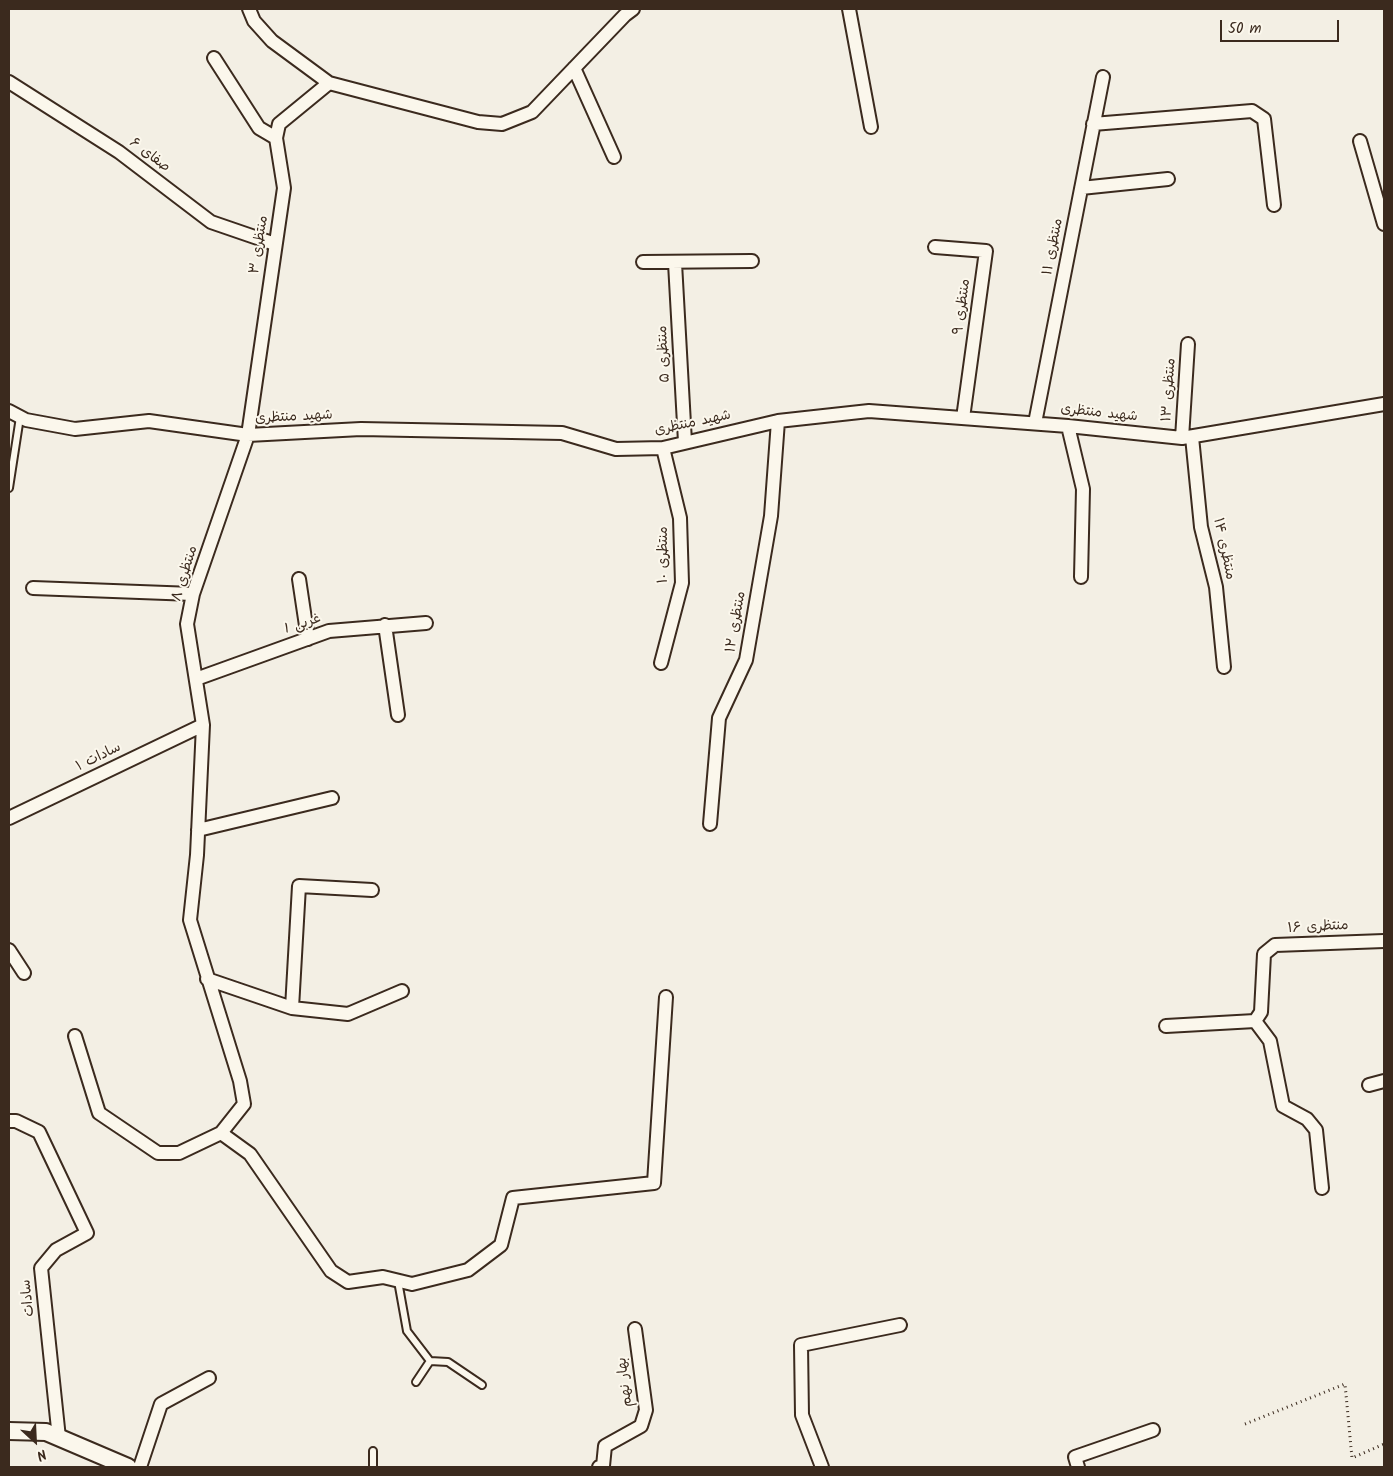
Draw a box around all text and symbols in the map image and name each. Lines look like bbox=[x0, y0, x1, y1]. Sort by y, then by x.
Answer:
scale bar bbox=[1223, 10, 1342, 42]
text: 50 m bbox=[1228, 17, 1262, 41]
street label: صفای ۶ bbox=[125, 135, 173, 177]
street label: منتظری ۳ bbox=[247, 215, 273, 275]
street label: منتظری ۱۱ bbox=[1040, 217, 1068, 277]
street label: منتظری ۹ bbox=[951, 278, 975, 336]
street label: منتظری ۵ bbox=[655, 325, 675, 383]
street label: منتظری ۱۳ bbox=[1159, 358, 1181, 422]
street label: شهید منتظری bbox=[1060, 402, 1138, 426]
street label: شهید منتظری bbox=[255, 408, 333, 428]
street label: شهید منتظری bbox=[653, 408, 733, 440]
street label: منتظری ۱۴ bbox=[1208, 516, 1238, 582]
street label: منتظری ۱۰ bbox=[657, 526, 673, 584]
street label: منتظری ۸ bbox=[170, 544, 202, 604]
street label: منتظری ۱۲ bbox=[723, 590, 751, 654]
street label: غربی 1 bbox=[283, 611, 323, 639]
street label: سادات ۱ bbox=[74, 740, 124, 776]
street label: منتظری ۱۶ bbox=[1287, 918, 1349, 938]
street label: سادات bbox=[19, 1279, 39, 1317]
street label: بهار نهم bbox=[615, 1356, 637, 1408]
north arrow bbox=[10, 1416, 60, 1466]
text: N bbox=[33, 1443, 50, 1466]

